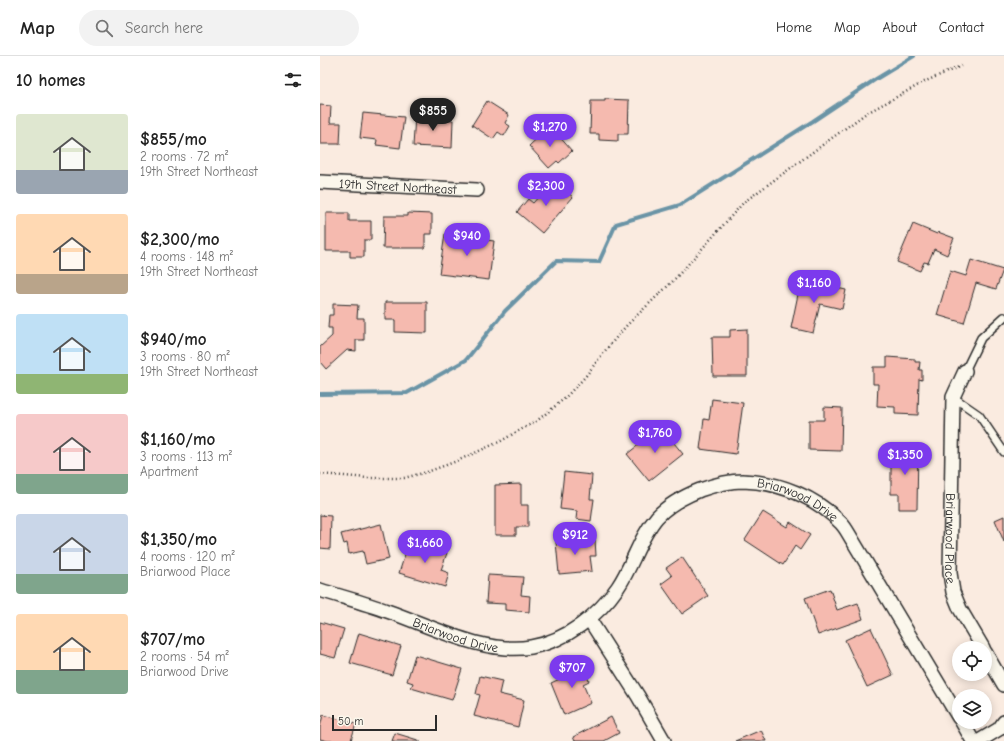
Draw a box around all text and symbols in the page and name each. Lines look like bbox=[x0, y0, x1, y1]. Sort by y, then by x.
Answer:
search box bbox=[79, 10, 359, 46]
text: Map bbox=[20, 17, 55, 39]
icon: search bbox=[93, 17, 115, 39]
text: Search here bbox=[125, 19, 203, 37]
text: Home bbox=[776, 19, 812, 36]
text: Map bbox=[834, 19, 860, 36]
text: About bbox=[882, 19, 917, 36]
text: Contact bbox=[939, 19, 984, 36]
icon: filters bbox=[282, 69, 304, 91]
text: 10 homes bbox=[16, 71, 85, 90]
pin: $855 bbox=[409, 98, 457, 132]
text: $855 bbox=[419, 103, 447, 118]
pin: $1,270 bbox=[517, 114, 583, 148]
text: $1,270 bbox=[532, 119, 568, 134]
icon: home bbox=[48, 130, 96, 178]
text: $855/mo bbox=[140, 130, 207, 149]
text: 2 rooms · 72 m² bbox=[140, 149, 228, 164]
text: 19th Street Northeast bbox=[140, 164, 258, 179]
pin: $2,300 bbox=[513, 173, 579, 207]
street label: 19th Street Northeast bbox=[339, 176, 458, 197]
text: $2,300 bbox=[527, 178, 565, 193]
pin: $940 bbox=[443, 223, 491, 257]
text: $940 bbox=[453, 228, 481, 243]
icon: home bbox=[48, 230, 96, 278]
text: $2,300/mo bbox=[140, 230, 220, 249]
text: 4 rooms · 148 m² bbox=[140, 249, 233, 264]
text: 19th Street Northeast bbox=[140, 264, 258, 279]
pin: $1,160 bbox=[781, 270, 847, 304]
text: $1,160 bbox=[797, 275, 831, 290]
icon: home bbox=[48, 330, 96, 378]
text: $940/mo bbox=[140, 330, 207, 349]
text: 3 rooms · 80 m² bbox=[140, 349, 230, 364]
text: 19th Street Northeast bbox=[140, 364, 258, 379]
pin: $1,760 bbox=[622, 420, 688, 454]
text: $1,760 bbox=[638, 425, 672, 440]
icon: home bbox=[48, 430, 96, 478]
text: $1,160/mo bbox=[140, 430, 215, 449]
pin: $1,350 bbox=[872, 442, 938, 476]
text: $1,350 bbox=[887, 447, 923, 462]
text: 3 rooms · 113 m² bbox=[140, 449, 232, 464]
text: Apartment bbox=[140, 464, 198, 479]
street label: Briarwood Drive bbox=[756, 475, 842, 525]
street label: Briarwood Place bbox=[942, 493, 959, 585]
pin: $912 bbox=[551, 522, 599, 556]
text: $912 bbox=[562, 527, 588, 542]
icon: home bbox=[48, 530, 96, 578]
text: $1,350/mo bbox=[140, 530, 217, 549]
pin: $1,660 bbox=[392, 530, 458, 564]
text: $1,660 bbox=[407, 535, 443, 550]
text: 4 rooms · 120 m² bbox=[140, 549, 235, 564]
text: Briarwood Place bbox=[140, 564, 230, 579]
street label: Briarwood Drive bbox=[411, 614, 500, 655]
icon: home bbox=[48, 630, 96, 678]
text: $707/mo bbox=[140, 630, 205, 649]
map controls bbox=[952, 641, 992, 729]
button: locate bbox=[952, 641, 992, 681]
text: 2 rooms · 54 m² bbox=[140, 649, 229, 664]
pin: $707 bbox=[548, 655, 596, 689]
text: $707 bbox=[559, 660, 585, 675]
text: Briarwood Drive bbox=[140, 664, 229, 679]
button: layers bbox=[952, 689, 992, 729]
scale bar bbox=[332, 713, 437, 732]
text: 50 m bbox=[338, 715, 363, 728]

